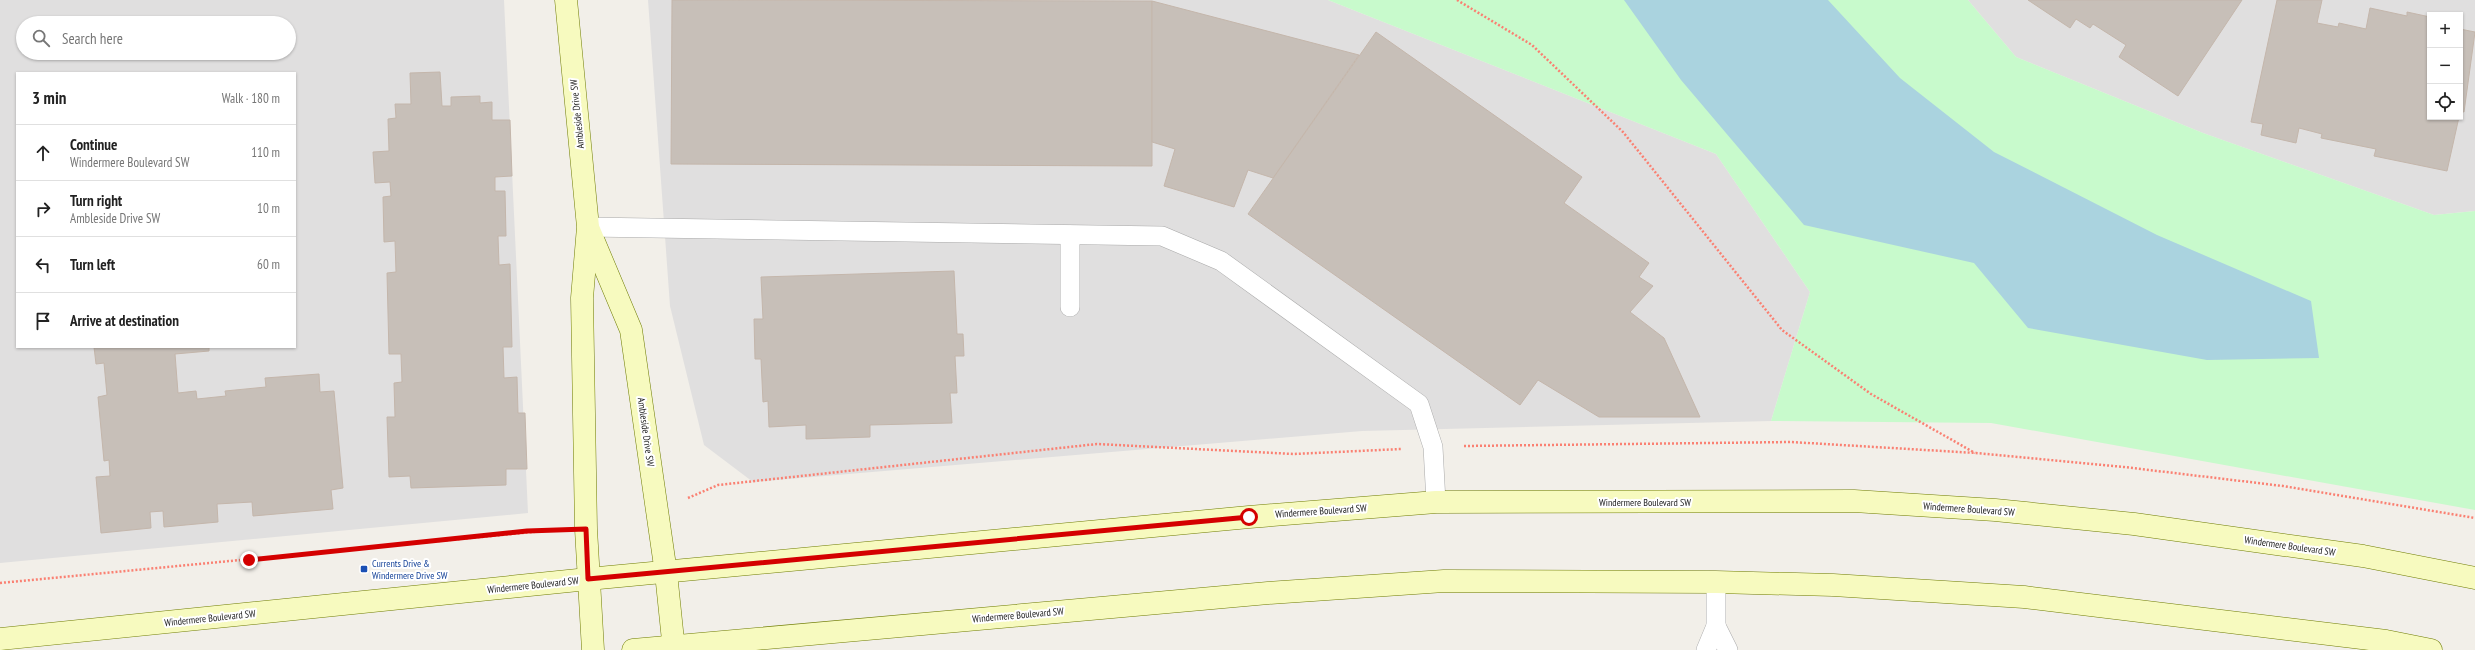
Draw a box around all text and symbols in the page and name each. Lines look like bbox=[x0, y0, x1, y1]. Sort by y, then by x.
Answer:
map controls bbox=[2427, 12, 2463, 120]
button: + bbox=[2427, 12, 2463, 48]
search box bbox=[16, 16, 296, 60]
icon: search bbox=[30, 27, 52, 49]
text: Search here bbox=[62, 29, 123, 48]
button: − bbox=[2427, 48, 2463, 84]
street label: Ambleside Drive SW bbox=[567, 79, 587, 149]
button: locate bbox=[2427, 84, 2463, 120]
text: 3 min bbox=[32, 87, 66, 109]
text: Walk · 180 m bbox=[222, 90, 280, 107]
text: Continue bbox=[70, 135, 117, 154]
icon: ahead bbox=[32, 142, 54, 164]
text: 110 m bbox=[251, 144, 280, 161]
text: Windermere Boulevard SW bbox=[70, 154, 189, 171]
text: Turn right bbox=[70, 191, 122, 210]
icon: right bbox=[32, 198, 54, 220]
text: 10 m bbox=[257, 200, 280, 217]
text: Ambleside Drive SW bbox=[70, 210, 160, 227]
icon: left bbox=[32, 254, 54, 276]
text: Turn left bbox=[70, 255, 115, 274]
text: 60 m bbox=[257, 256, 280, 273]
icon: arrive bbox=[32, 310, 54, 332]
text: Arrive at destination bbox=[70, 311, 179, 330]
street label: Ambleside Drive SW bbox=[635, 397, 657, 468]
street label: Windermere Boulevard SW bbox=[1599, 496, 1691, 509]
street label: Windermere Boulevard SW bbox=[1923, 499, 2016, 519]
street label: Windermere Boulevard SW bbox=[1275, 501, 1368, 521]
route start bbox=[1240, 508, 1258, 526]
street label: Windermere Boulevard SW bbox=[2244, 533, 2337, 559]
route end bbox=[240, 551, 258, 569]
place label: Currents Drive & Windermere Drive SW bbox=[372, 557, 448, 582]
marker: Currents Drive & Windermere Drive SW bbox=[359, 564, 369, 574]
street label: Windermere Boulevard SW bbox=[487, 574, 580, 596]
street label: Windermere Boulevard SW bbox=[972, 604, 1065, 625]
street label: Windermere Boulevard SW bbox=[164, 607, 257, 629]

